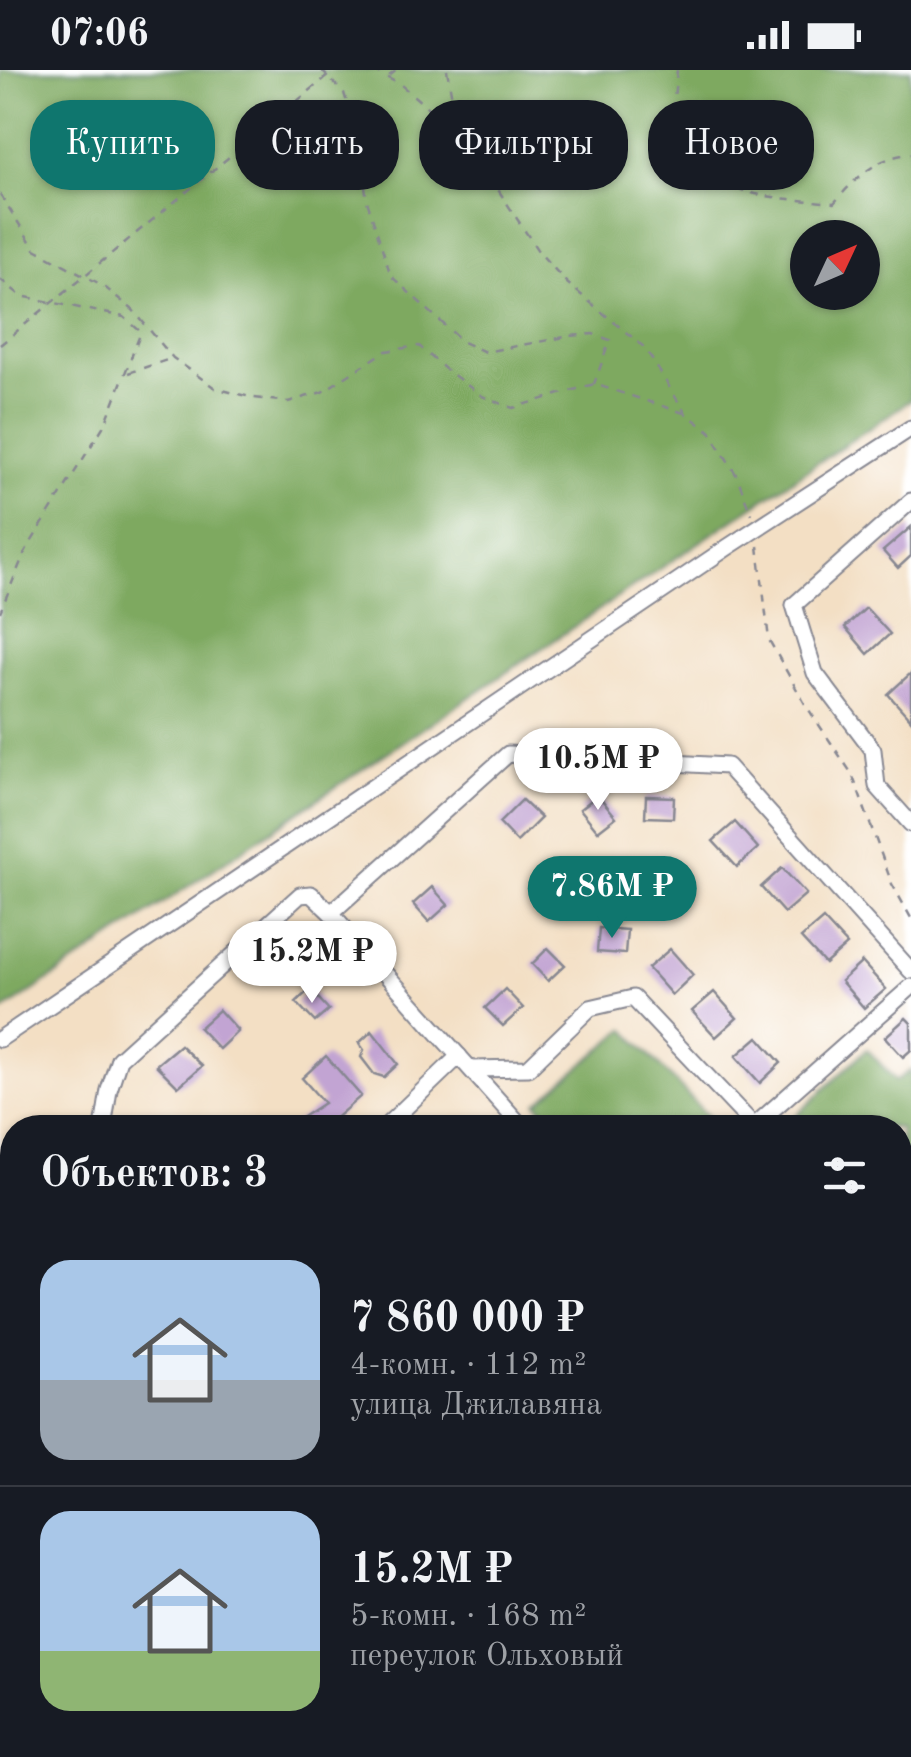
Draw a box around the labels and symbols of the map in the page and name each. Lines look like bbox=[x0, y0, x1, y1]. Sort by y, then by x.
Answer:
north arrow bbox=[790, 220, 880, 310]
pin: 10.5M ₽ bbox=[506, 728, 690, 813]
pin: 7.86M ₽ bbox=[520, 856, 704, 941]
pin: 15.2M ₽ bbox=[220, 921, 404, 1006]

